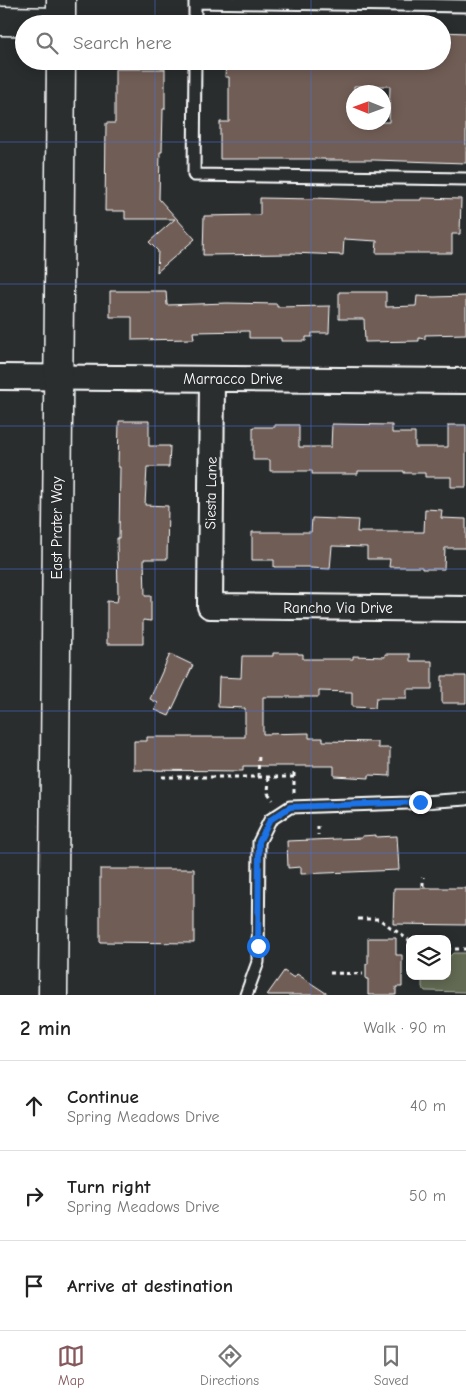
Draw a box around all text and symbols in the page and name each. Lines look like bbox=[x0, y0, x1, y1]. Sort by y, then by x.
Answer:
search box bbox=[15, 15, 451, 70]
icon: search bbox=[33, 29, 61, 57]
text: Search here bbox=[73, 32, 172, 54]
north arrow bbox=[346, 85, 391, 130]
street label: Marracco Drive bbox=[183, 370, 283, 388]
street label: Siesta Lane bbox=[201, 456, 221, 530]
street label: East Prater Way bbox=[48, 476, 66, 579]
street label: Rancho Via Drive bbox=[283, 599, 393, 617]
route end bbox=[409, 791, 432, 814]
route start bbox=[247, 935, 270, 958]
map controls bbox=[406, 935, 451, 980]
button: layers bbox=[406, 935, 451, 980]
text: 2 min bbox=[20, 1016, 71, 1040]
text: Walk · 90 m bbox=[363, 1019, 446, 1037]
text: Continue bbox=[67, 1086, 139, 1108]
icon: ahead bbox=[20, 1092, 48, 1120]
text: 40 m bbox=[410, 1097, 446, 1115]
text: Spring Meadows Drive bbox=[67, 1108, 219, 1126]
text: Turn right bbox=[67, 1176, 151, 1198]
icon: right bbox=[20, 1182, 48, 1210]
text: 50 m bbox=[409, 1187, 446, 1205]
text: Spring Meadows Drive bbox=[67, 1198, 219, 1216]
icon: arrive bbox=[20, 1272, 48, 1300]
text: Arrive at destination bbox=[67, 1275, 233, 1297]
tab: Map bbox=[57, 1342, 85, 1389]
tab: Directions bbox=[200, 1342, 259, 1389]
tab: Saved bbox=[374, 1342, 409, 1389]

